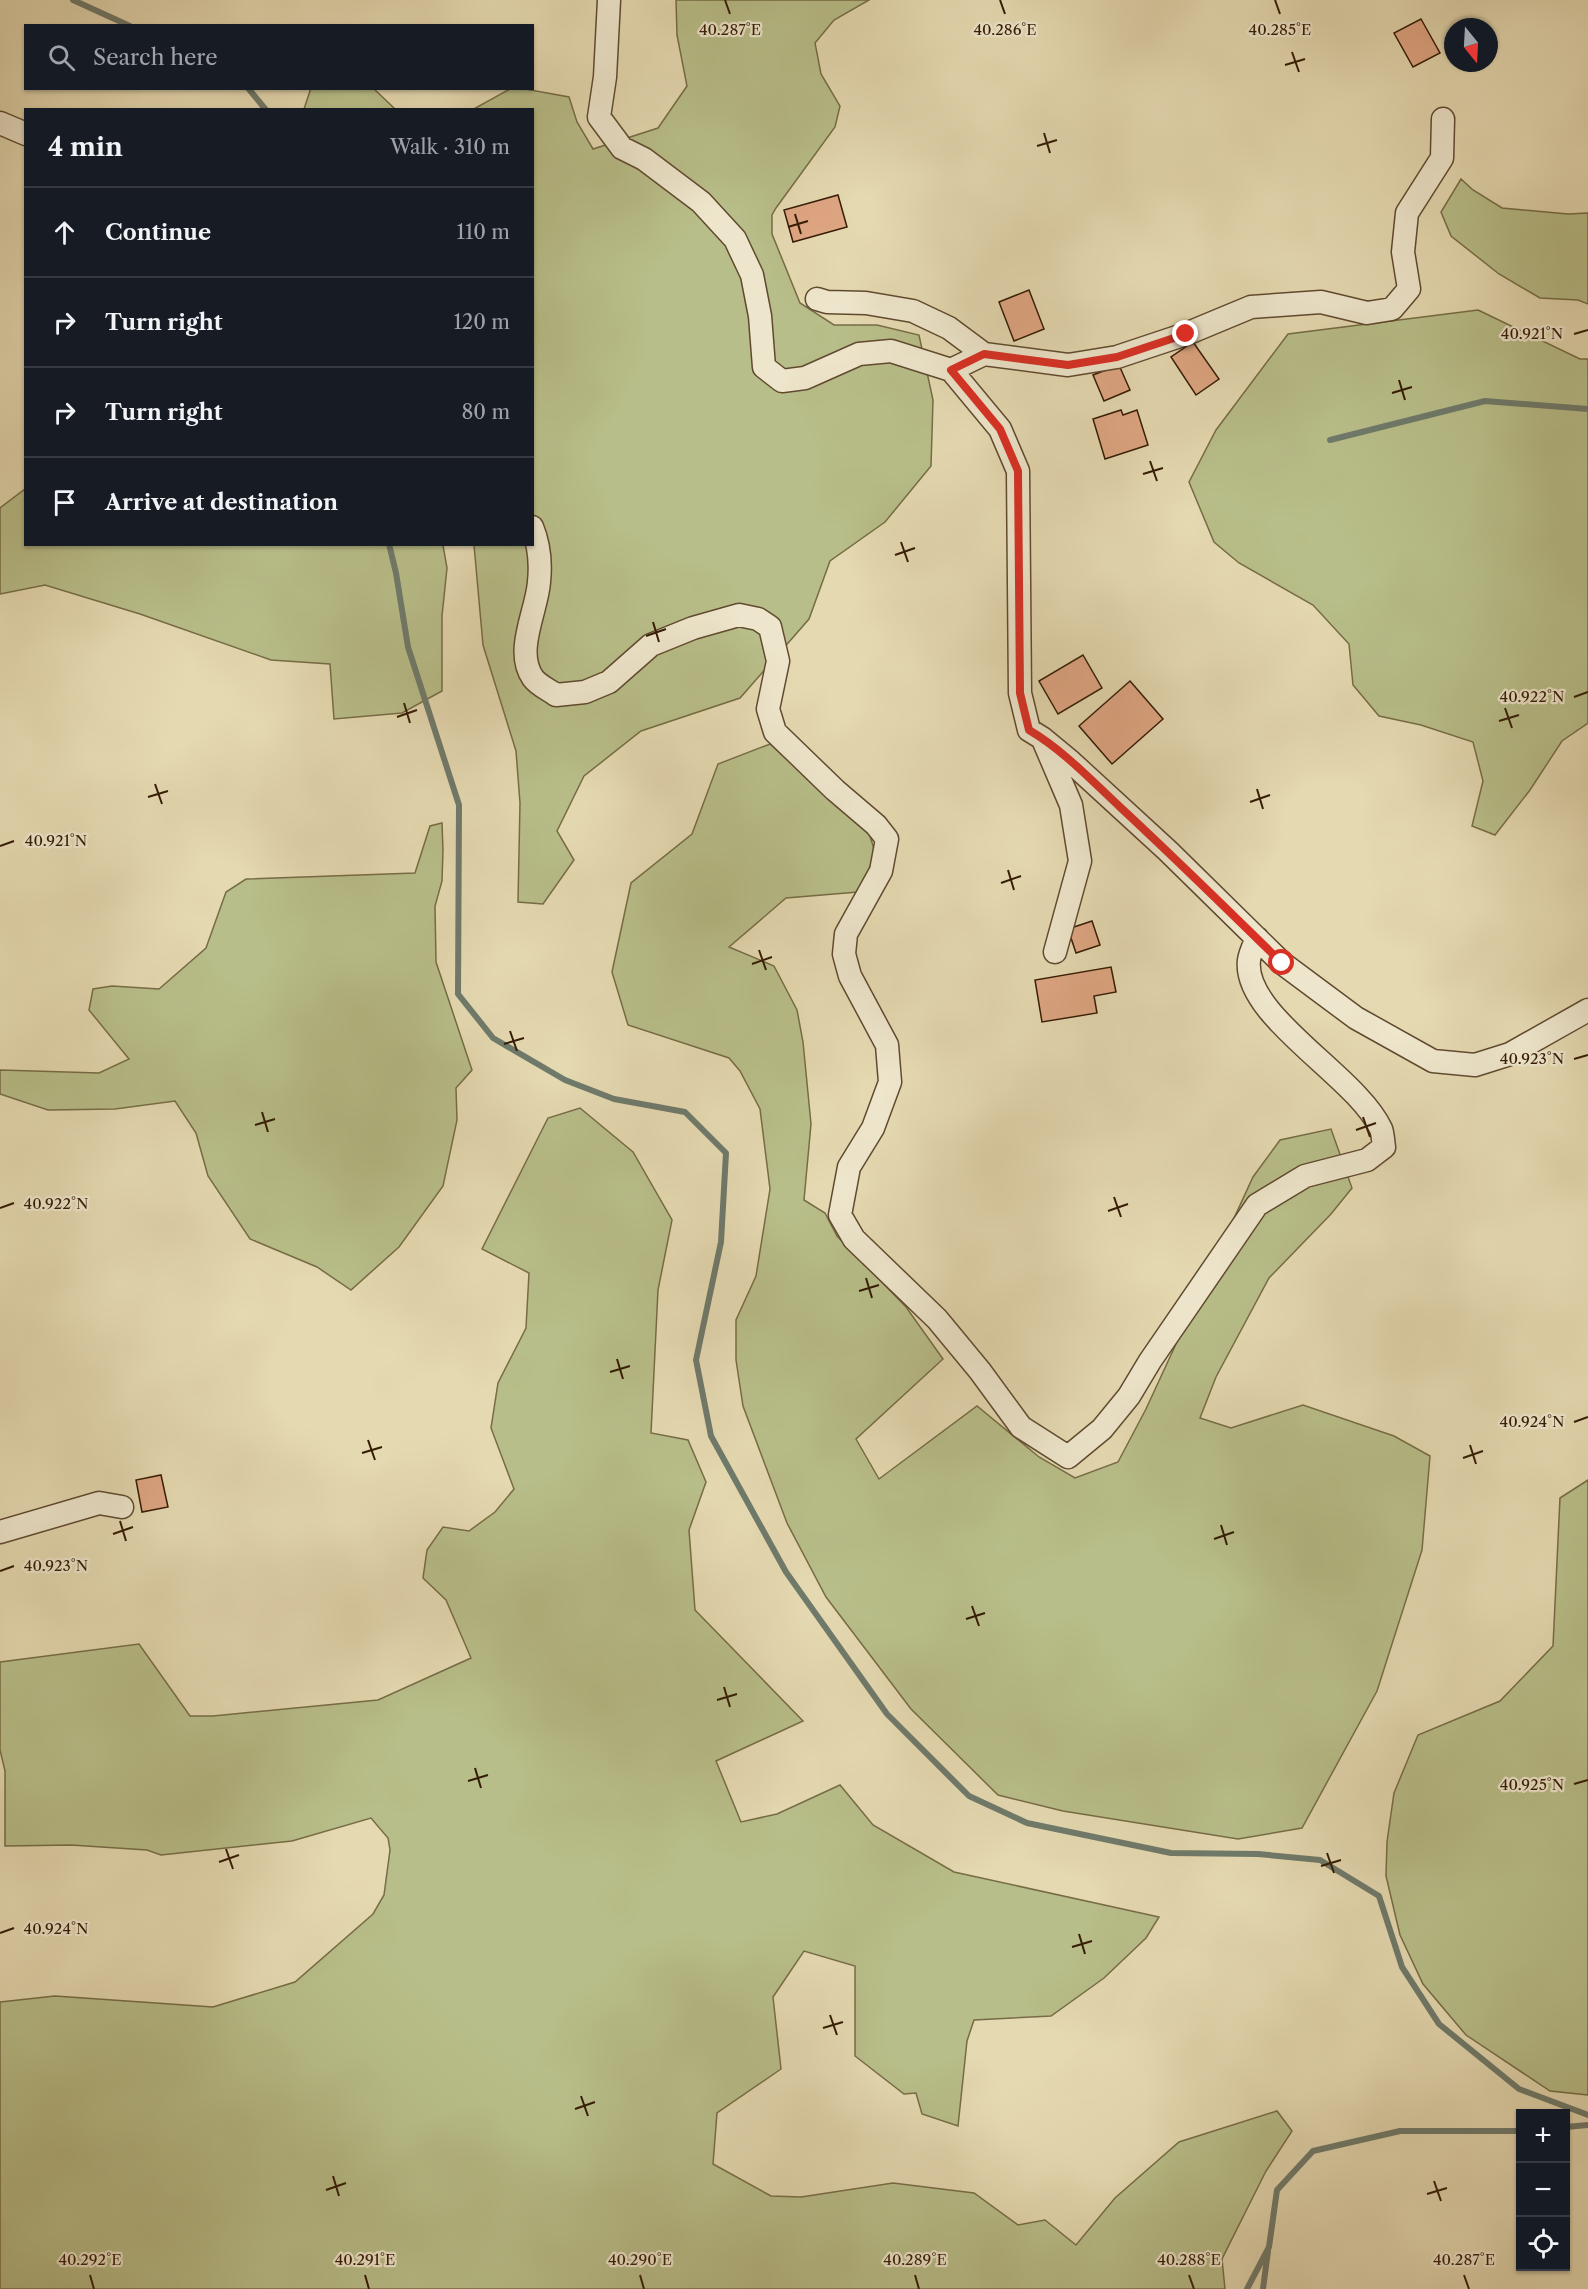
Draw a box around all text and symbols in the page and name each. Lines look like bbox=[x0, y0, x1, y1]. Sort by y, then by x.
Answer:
north arrow bbox=[1444, 18, 1498, 72]
text: 40.287°E bbox=[699, 20, 761, 39]
text: 40.286°E bbox=[973, 20, 1037, 39]
text: 40.285°E bbox=[1249, 20, 1311, 39]
search box bbox=[24, 24, 534, 90]
icon: search bbox=[45, 41, 78, 74]
text: Search here bbox=[93, 44, 218, 71]
text: 4 min bbox=[48, 131, 123, 163]
text: Walk · 310 m bbox=[390, 135, 510, 159]
icon: ahead bbox=[48, 216, 81, 249]
text: Continue bbox=[105, 219, 211, 246]
text: 110 m bbox=[457, 220, 510, 244]
icon: right bbox=[48, 306, 81, 339]
text: Turn right bbox=[105, 309, 223, 336]
text: 120 m bbox=[453, 310, 510, 334]
route end bbox=[1172, 320, 1198, 346]
text: 40.921°N bbox=[1501, 324, 1563, 343]
icon: right bbox=[48, 396, 81, 429]
text: Turn right bbox=[105, 399, 223, 426]
text: 80 m bbox=[462, 400, 510, 424]
icon: arrive bbox=[48, 486, 81, 519]
text: Arrive at destination bbox=[105, 489, 338, 516]
text: 40.922°N bbox=[1500, 687, 1564, 706]
text: 40.921°N bbox=[25, 831, 87, 850]
route start bbox=[1268, 949, 1294, 975]
text: 40.923°N bbox=[1500, 1049, 1564, 1068]
text: 40.922°N bbox=[24, 1194, 88, 1213]
text: 40.924°N bbox=[1500, 1412, 1564, 1431]
text: 40.923°N bbox=[24, 1556, 88, 1575]
text: 40.925°N bbox=[1500, 1775, 1564, 1794]
text: 40.924°N bbox=[24, 1919, 88, 1938]
map controls bbox=[1516, 2109, 1570, 2271]
button: + bbox=[1516, 2109, 1570, 2163]
button: − bbox=[1516, 2163, 1570, 2217]
button: locate bbox=[1516, 2217, 1570, 2271]
text: 40.292°E bbox=[58, 2250, 122, 2269]
text: 40.291°E bbox=[335, 2250, 395, 2269]
text: 40.290°E bbox=[608, 2250, 672, 2269]
text: 40.289°E bbox=[883, 2250, 947, 2269]
text: 40.288°E bbox=[1157, 2250, 1221, 2269]
text: 40.287°E bbox=[1433, 2250, 1495, 2269]

